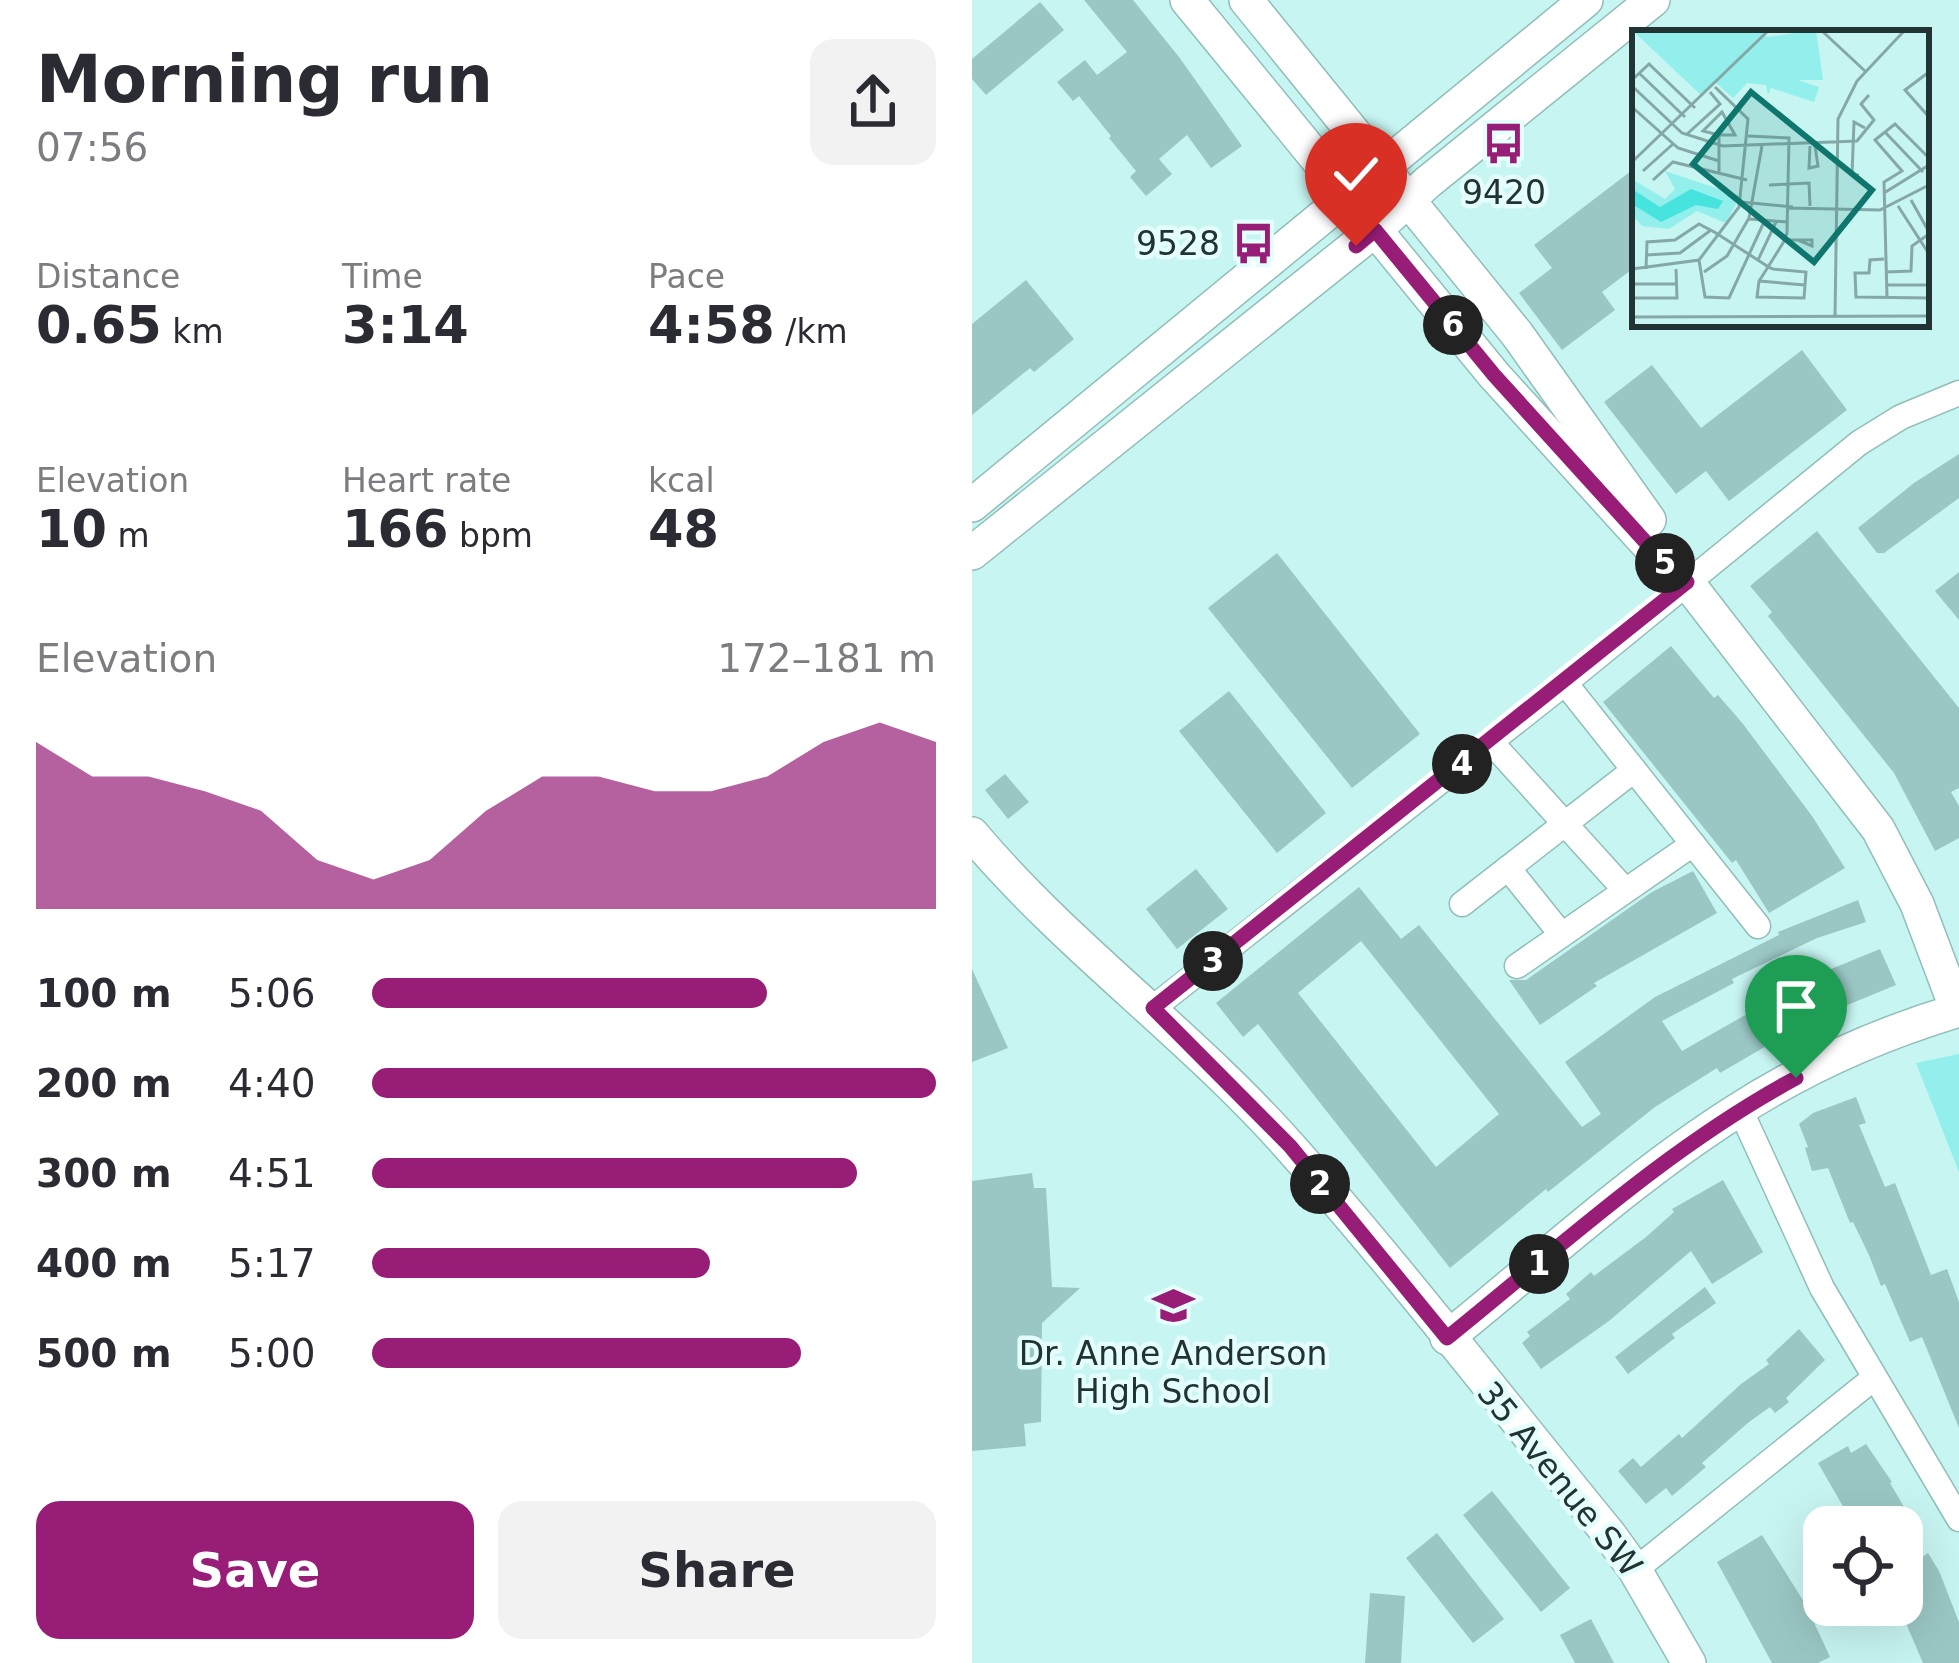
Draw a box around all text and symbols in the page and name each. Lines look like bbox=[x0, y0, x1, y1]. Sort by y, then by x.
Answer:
inset map bbox=[1632, 30, 1929, 327]
button: share bbox=[810, 39, 936, 165]
text: Morning run bbox=[36, 41, 493, 118]
bus stop icon: 9420 bbox=[1481, 121, 1527, 167]
pin bbox=[1305, 123, 1407, 246]
text: 07:56 bbox=[36, 125, 148, 170]
icon: check bbox=[1323, 141, 1389, 207]
place label: 9420 bbox=[1462, 173, 1546, 212]
bus stop icon: 9528 bbox=[1231, 220, 1277, 266]
place label: 9528 bbox=[1136, 224, 1220, 263]
text: Distance bbox=[36, 257, 180, 296]
text: Time bbox=[342, 257, 423, 296]
text: Pace bbox=[648, 257, 725, 296]
pin: 6 bbox=[1423, 295, 1483, 355]
text: 0.65 bbox=[36, 296, 162, 355]
text: 3:14 bbox=[342, 296, 469, 355]
text: 4:58 bbox=[648, 296, 775, 355]
text: 6 bbox=[1442, 305, 1464, 344]
text: km bbox=[162, 312, 224, 351]
text: /km bbox=[775, 312, 848, 351]
text: Elevation bbox=[36, 461, 189, 500]
text: Heart rate bbox=[342, 461, 511, 500]
text: kcal bbox=[648, 461, 715, 500]
text: 10 bbox=[36, 500, 107, 559]
text: 166 bbox=[342, 500, 448, 559]
text: 48 bbox=[648, 500, 719, 559]
text: m bbox=[107, 516, 150, 555]
text: bpm bbox=[448, 516, 533, 555]
pin: 5 bbox=[1635, 533, 1695, 593]
text: 5 bbox=[1654, 543, 1676, 582]
text: Elevation bbox=[36, 636, 217, 681]
text: 172–181 m bbox=[717, 636, 936, 681]
pin: 4 bbox=[1432, 734, 1492, 794]
text: 4 bbox=[1451, 744, 1473, 783]
pin: 3 bbox=[1183, 931, 1243, 991]
text: 3 bbox=[1202, 941, 1224, 980]
pin bbox=[1745, 955, 1847, 1078]
text: 100 m bbox=[36, 971, 172, 1016]
text: 5:06 bbox=[228, 971, 316, 1016]
icon: arrive bbox=[1763, 973, 1829, 1039]
text: 200 m bbox=[36, 1061, 172, 1106]
text: 4:40 bbox=[228, 1061, 316, 1106]
text: 300 m bbox=[36, 1151, 172, 1196]
text: 4:51 bbox=[228, 1151, 316, 1196]
pin: 2 bbox=[1290, 1154, 1350, 1214]
text: 2 bbox=[1309, 1164, 1331, 1203]
pin: 1 bbox=[1509, 1234, 1569, 1294]
text: 400 m bbox=[36, 1241, 172, 1286]
text: 5:17 bbox=[228, 1241, 316, 1286]
text: 1 bbox=[1528, 1244, 1550, 1283]
school or university icon: Dr. Anne Anderson High School bbox=[1150, 1282, 1196, 1328]
text: 500 m bbox=[36, 1331, 172, 1376]
text: 5:00 bbox=[228, 1331, 316, 1376]
place label: Dr. Anne Anderson High School bbox=[1019, 1334, 1327, 1411]
street label: 35 Avenue SW bbox=[1470, 1374, 1650, 1584]
button: Save bbox=[36, 1501, 474, 1639]
button: Share bbox=[498, 1501, 936, 1639]
map controls bbox=[1803, 1506, 1923, 1626]
button: locate bbox=[1803, 1506, 1923, 1626]

